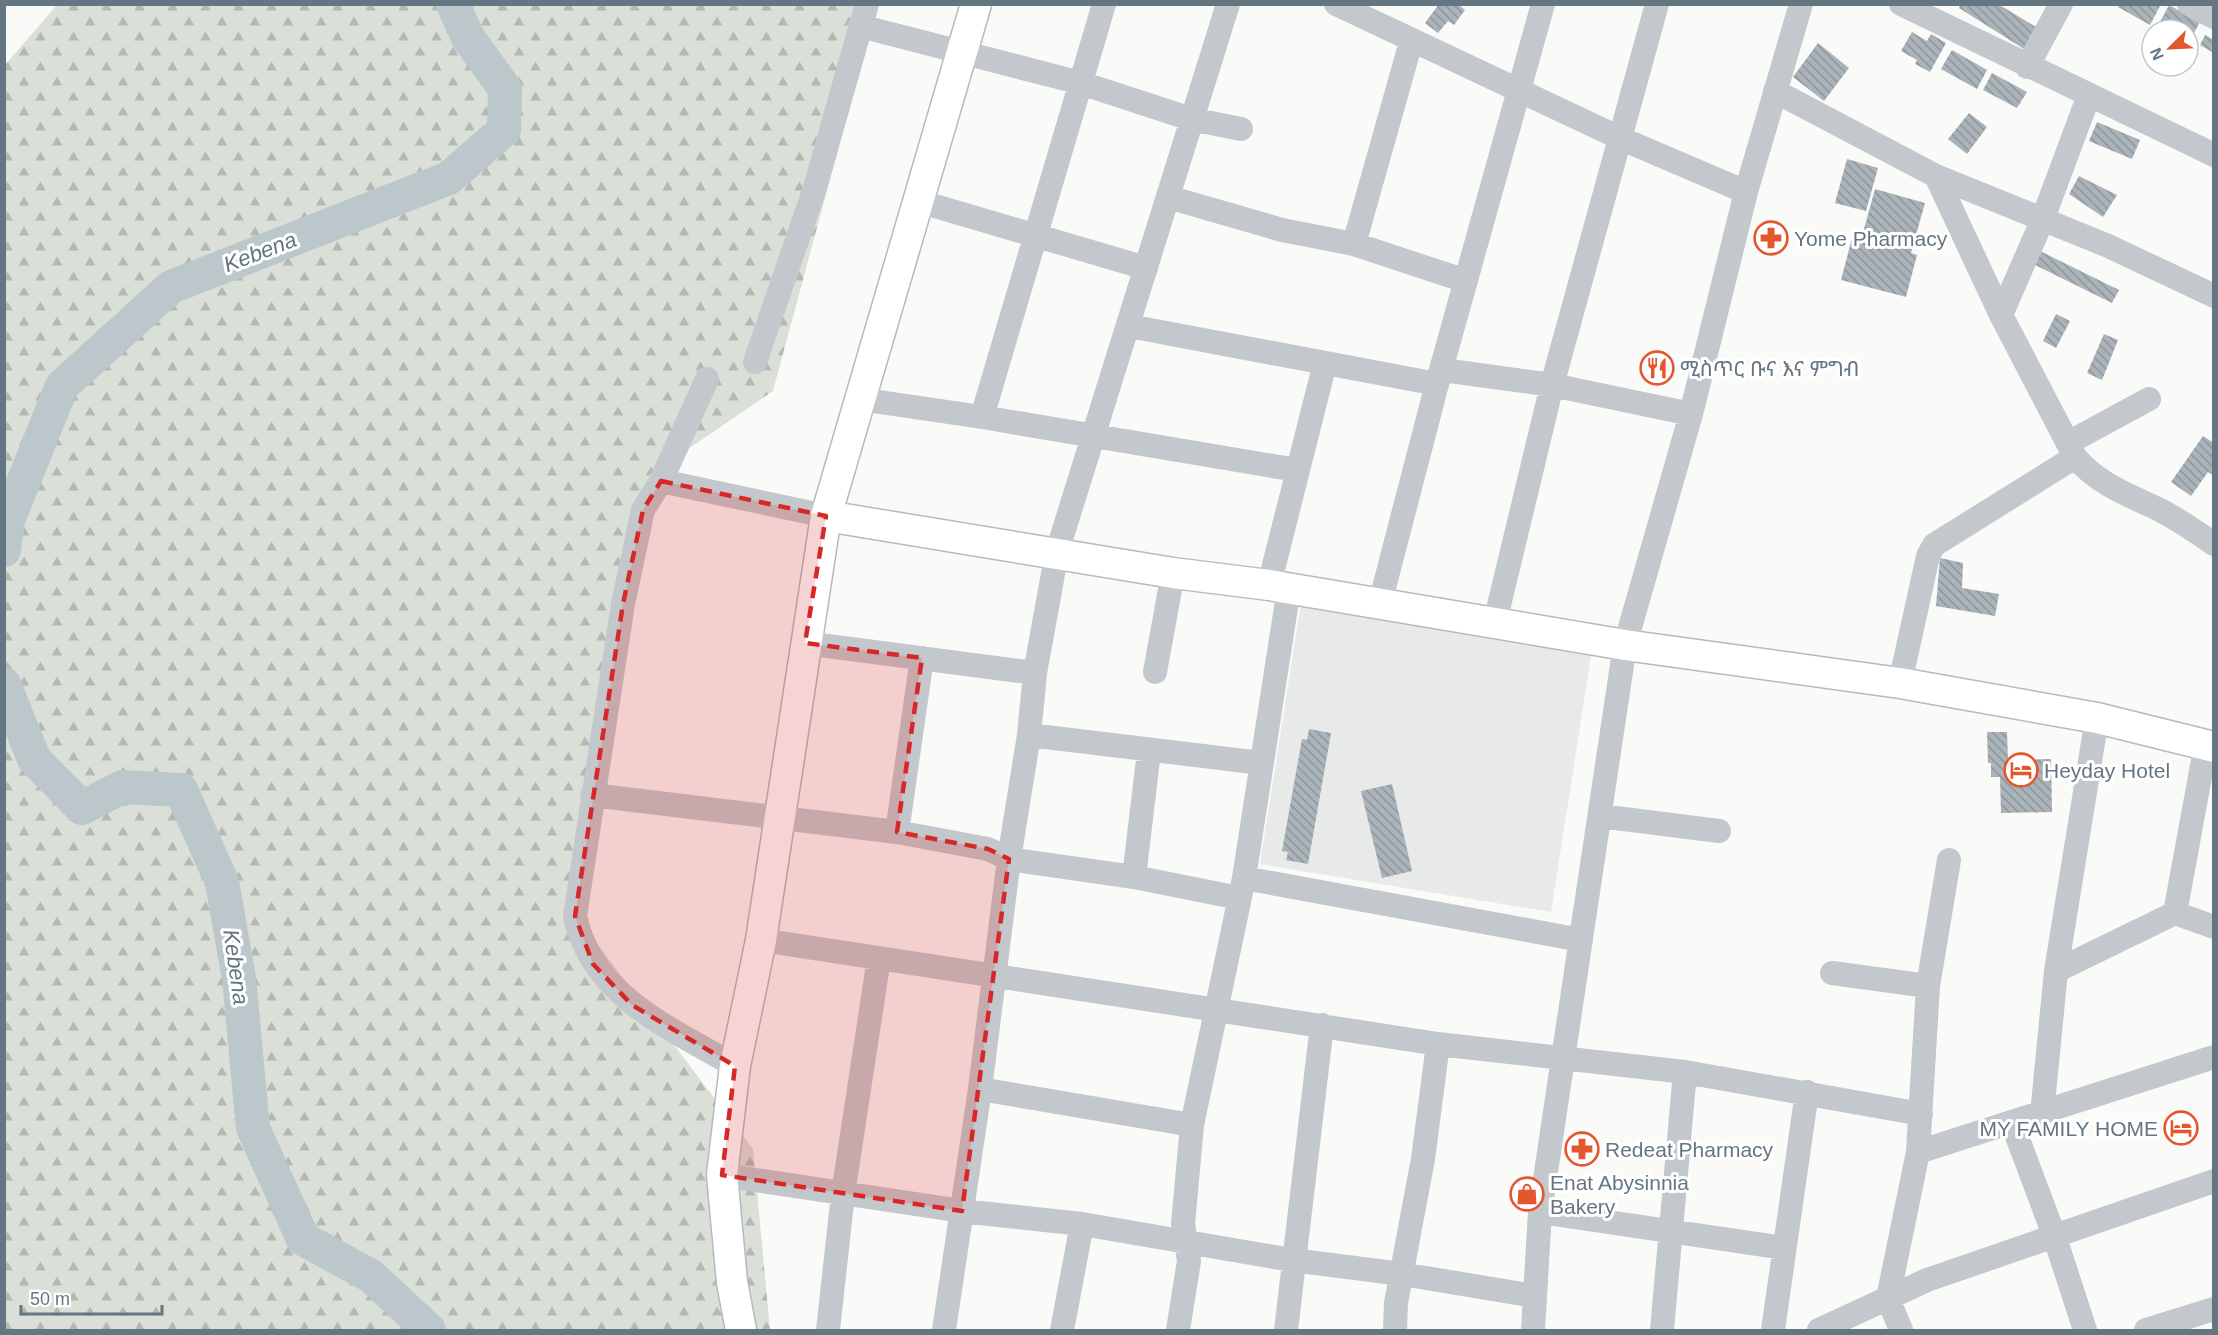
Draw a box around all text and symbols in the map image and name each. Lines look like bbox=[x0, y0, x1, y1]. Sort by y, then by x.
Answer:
north arrow bbox=[2140, 18, 2200, 78]
text: N bbox=[2147, 45, 2167, 63]
pharmacy icon: Yome Pharmacy bbox=[1753, 220, 1789, 256]
water label: Kebena bbox=[220, 227, 300, 277]
place label: Yome Pharmacy bbox=[1794, 227, 1948, 250]
restaurant icon: ሚስጥር ቡና እና ምግብ bbox=[1639, 350, 1675, 386]
place label: ሚስጥር ቡና እና ምግብ bbox=[1680, 357, 1859, 380]
hotel icon: Heyday Hotel bbox=[2003, 752, 2039, 788]
place label: Heyday Hotel bbox=[2044, 759, 2170, 782]
water label: Kebena bbox=[218, 928, 254, 1006]
hotel icon: MY FAMILY HOME bbox=[2163, 1110, 2199, 1146]
place label: MY FAMILY HOME bbox=[1979, 1117, 2158, 1140]
pharmacy icon: Redeat Pharmacy bbox=[1564, 1131, 1600, 1167]
place label: Redeat Pharmacy bbox=[1605, 1138, 1774, 1161]
place label: Enat Abysinnia Bakery bbox=[1550, 1171, 1689, 1218]
shop icon: Enat Abysinnia Bakery bbox=[1509, 1176, 1545, 1212]
scale bar bbox=[21, 1278, 162, 1316]
text: 50 m bbox=[30, 1289, 70, 1309]

